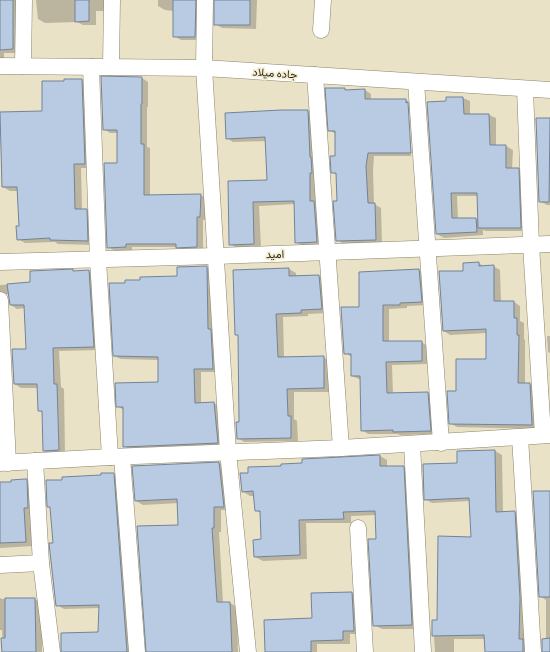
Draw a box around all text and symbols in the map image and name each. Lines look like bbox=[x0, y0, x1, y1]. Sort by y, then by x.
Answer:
street label: جاده میلاد bbox=[252, 63, 298, 83]
street label: امید bbox=[266, 246, 284, 262]

